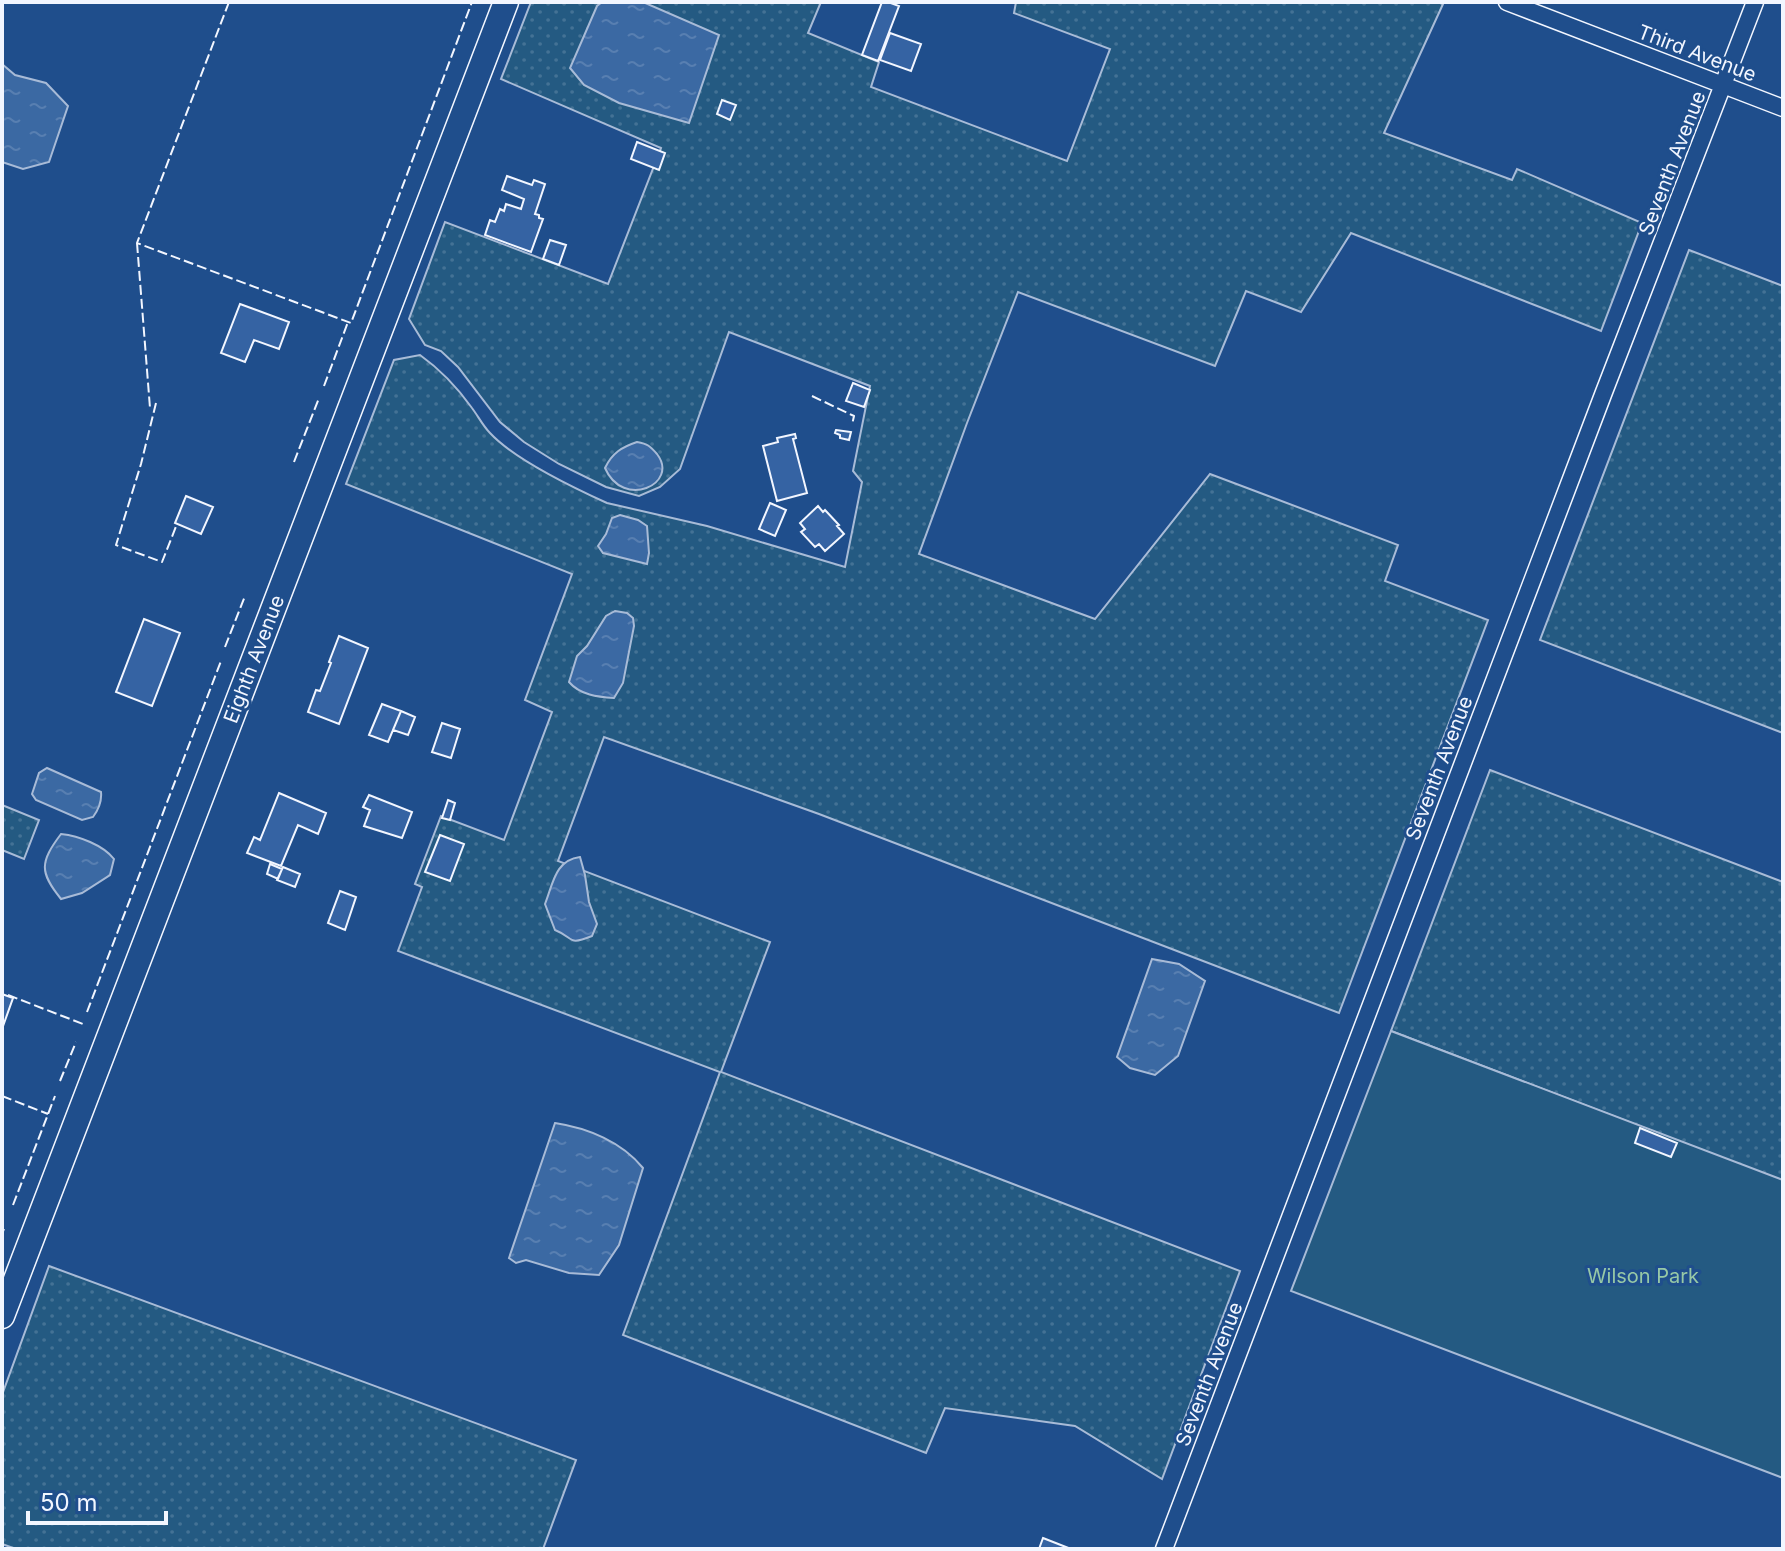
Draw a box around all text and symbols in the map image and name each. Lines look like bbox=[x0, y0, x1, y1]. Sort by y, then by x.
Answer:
street label: Third Avenue bbox=[1634, 19, 1760, 87]
street label: Seventh Avenue bbox=[1633, 87, 1711, 239]
street label: Eighth Avenue bbox=[219, 592, 289, 726]
street label: Seventh Avenue bbox=[1400, 692, 1478, 844]
park label: Wilson Park bbox=[1587, 1264, 1699, 1288]
street label: Seventh Avenue bbox=[1170, 1298, 1248, 1450]
scale bar bbox=[28, 1475, 166, 1525]
text: 50 m bbox=[40, 1488, 98, 1517]

